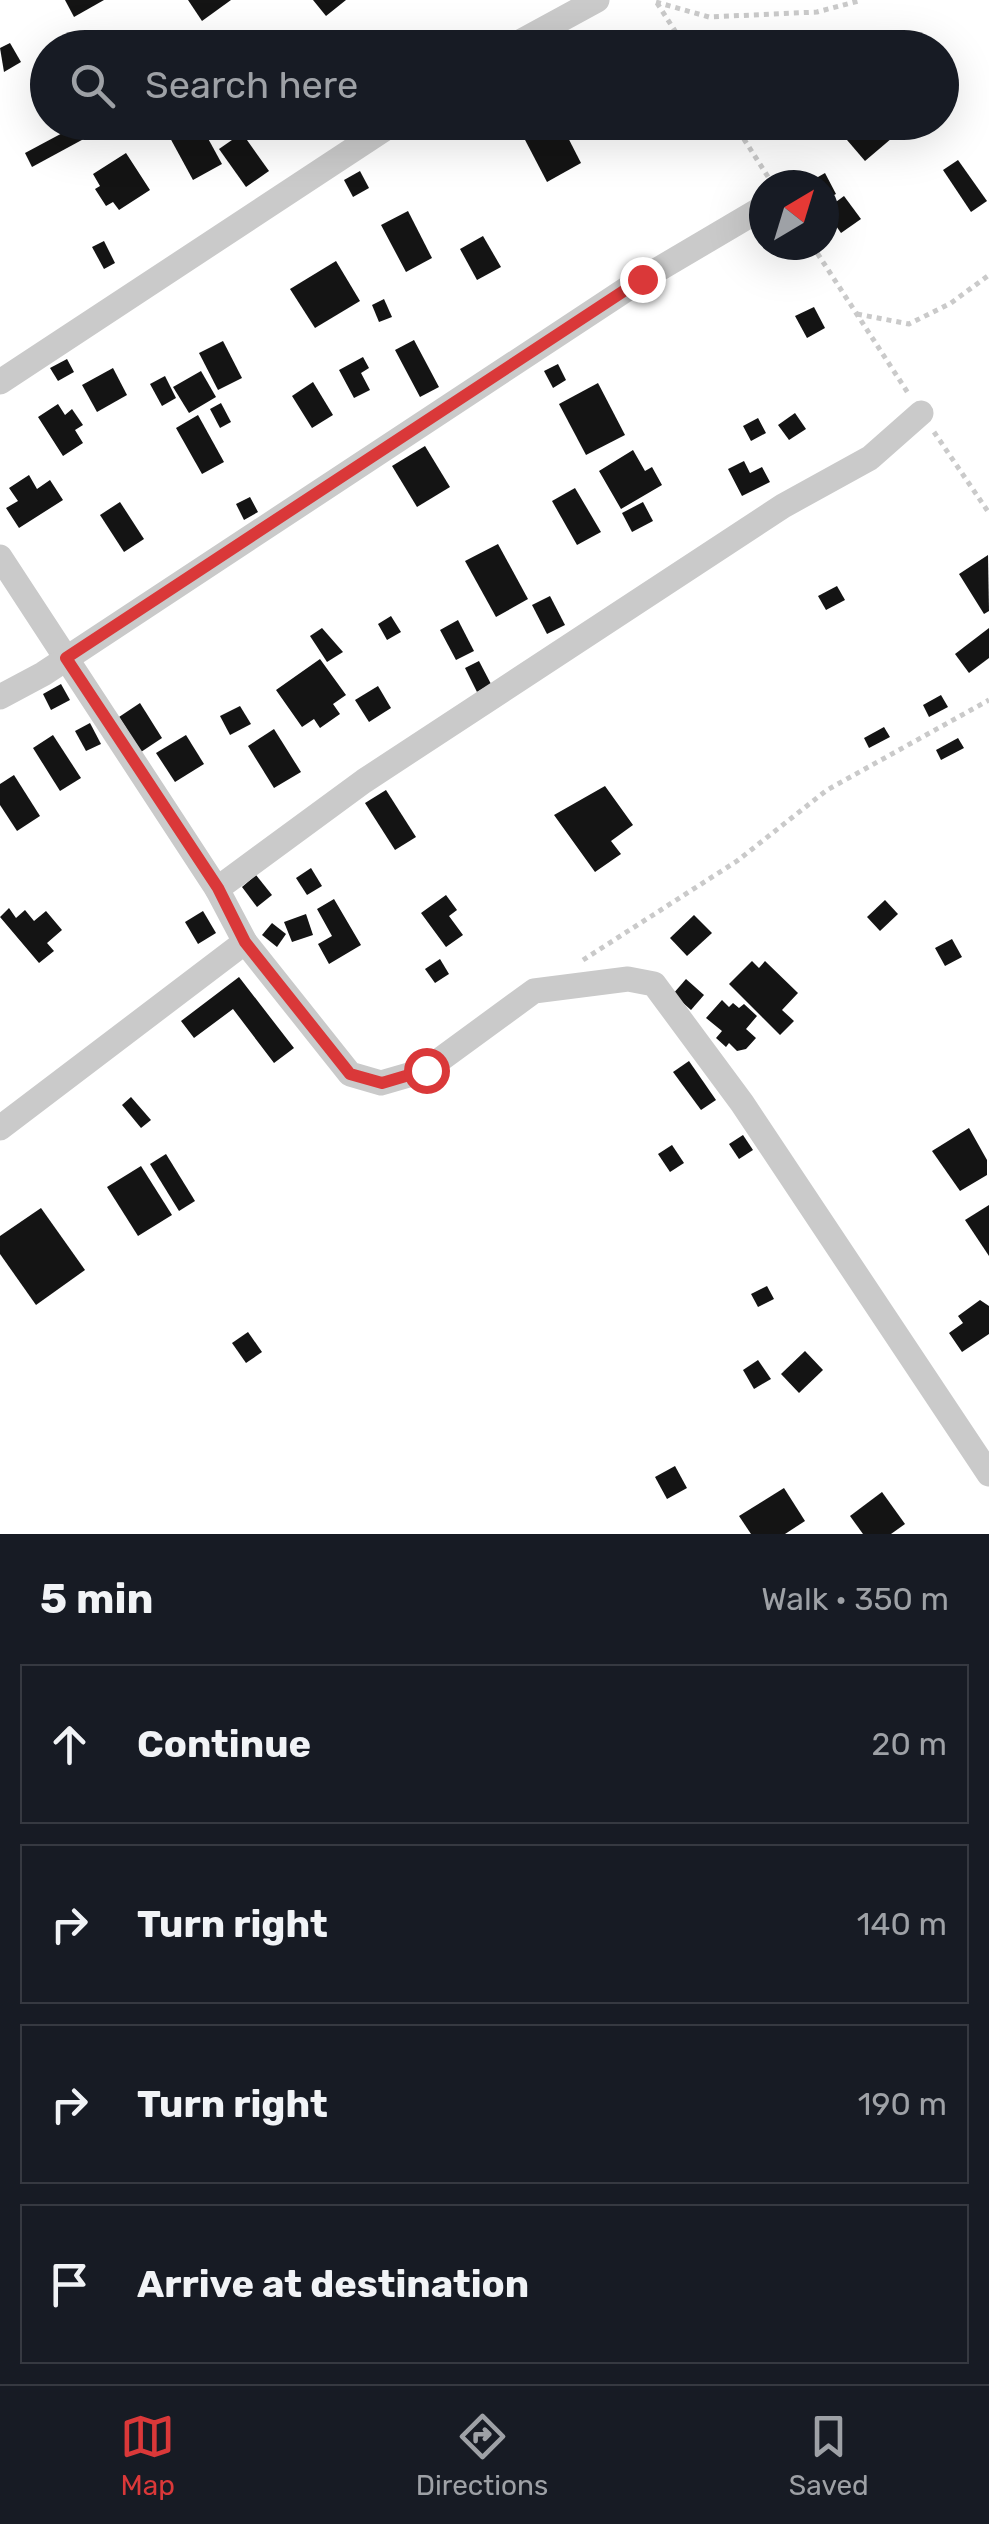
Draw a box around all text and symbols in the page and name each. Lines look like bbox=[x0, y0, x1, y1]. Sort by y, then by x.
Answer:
search box bbox=[30, 30, 959, 140]
icon: search bbox=[65, 58, 120, 113]
text: Search here bbox=[145, 62, 358, 108]
north arrow bbox=[749, 170, 839, 260]
route end bbox=[620, 257, 666, 303]
route start bbox=[404, 1048, 450, 1094]
text: 5 min bbox=[40, 1574, 154, 1624]
text: Walk · 350 m bbox=[761, 1580, 949, 1618]
icon: ahead bbox=[42, 1717, 97, 1772]
text: Continue bbox=[137, 1721, 311, 1767]
text: 20 m bbox=[872, 1725, 947, 1763]
icon: right bbox=[42, 1897, 97, 1952]
text: Turn right bbox=[137, 1901, 328, 1947]
text: 140 m bbox=[857, 1905, 947, 1943]
icon: right bbox=[42, 2077, 97, 2132]
text: Turn right bbox=[137, 2081, 328, 2127]
text: 190 m bbox=[858, 2085, 947, 2123]
icon: arrive bbox=[42, 2257, 97, 2312]
text: Arrive at destination bbox=[137, 2261, 529, 2307]
tab: Map bbox=[120, 2409, 175, 2502]
tab: Directions bbox=[416, 2409, 548, 2502]
tab: Saved bbox=[789, 2409, 869, 2502]

